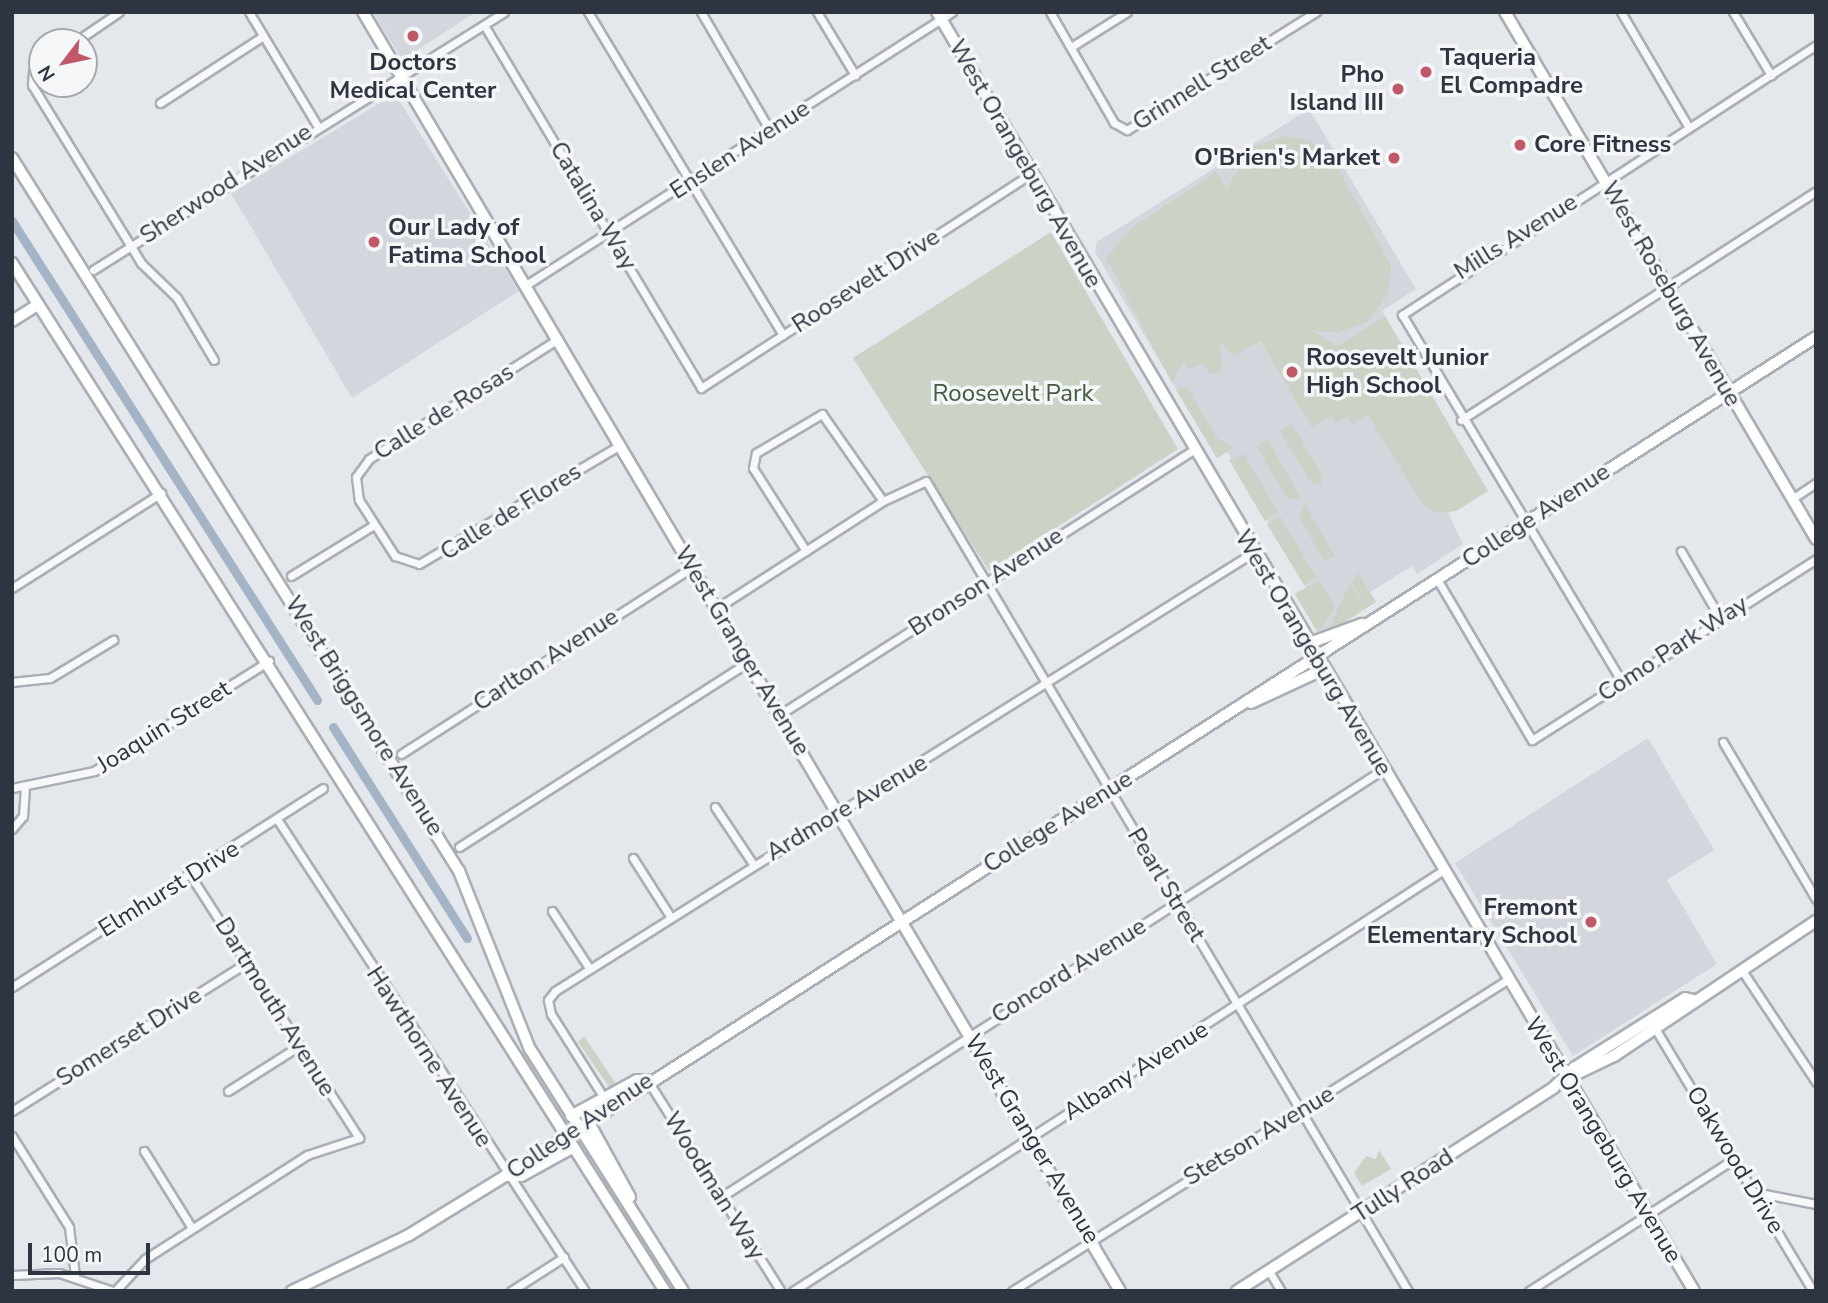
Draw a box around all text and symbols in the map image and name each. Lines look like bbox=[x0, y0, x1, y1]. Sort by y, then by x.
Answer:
marker: Doctors Medical Center bbox=[403, 26, 423, 46]
north arrow bbox=[28, 28, 98, 98]
street label: Grinnell Street bbox=[1128, 29, 1276, 137]
street label: West Orangeburg Avenue bbox=[942, 35, 1108, 293]
place label: Taqueria El Compadre bbox=[1440, 44, 1583, 100]
place label: Doctors Medical Center bbox=[330, 49, 496, 105]
text: N bbox=[32, 60, 62, 86]
place label: Pho Island III bbox=[1290, 61, 1384, 117]
marker: Taqueria El Compadre bbox=[1418, 64, 1434, 80]
marker: Pho Island III bbox=[1390, 81, 1406, 97]
street label: Enslen Avenue bbox=[665, 94, 815, 206]
street label: Sherwood Avenue bbox=[135, 118, 317, 250]
place label: Core Fitness bbox=[1534, 131, 1671, 159]
street label: Catalina Way bbox=[543, 137, 643, 275]
marker: Core Fitness bbox=[1512, 137, 1528, 153]
place label: O'Brien's Market bbox=[1194, 144, 1380, 172]
marker: O'Brien's Market bbox=[1386, 150, 1402, 166]
street label: West Roseburg Avenue bbox=[1595, 176, 1747, 412]
street label: Mills Avenue bbox=[1449, 188, 1583, 286]
place label: Our Lady of Fatima School bbox=[388, 214, 546, 270]
street label: Roosevelt Drive bbox=[787, 223, 945, 339]
marker: Our Lady of Fatima School bbox=[366, 234, 382, 250]
place label: Roosevelt Junior High School bbox=[1306, 344, 1489, 400]
street label: Calle de Rosas bbox=[369, 358, 519, 466]
marker: Roosevelt Junior High School bbox=[1284, 364, 1300, 380]
park label: Roosevelt Park bbox=[933, 380, 1093, 408]
street label: Calle de Flores bbox=[435, 457, 587, 567]
street label: College Avenue bbox=[1457, 458, 1615, 574]
street label: Bronson Avenue bbox=[904, 521, 1068, 643]
street label: West Orangeburg Avenue bbox=[1228, 525, 1398, 781]
street label: West Granger Avenue bbox=[668, 541, 816, 761]
street label: Como Park Way bbox=[1593, 590, 1753, 708]
street label: West Briggsmore Avenue bbox=[278, 591, 450, 841]
street label: Carlton Avenue bbox=[468, 602, 624, 718]
street label: Joaquin Street bbox=[92, 674, 236, 780]
street label: Ardmore Avenue bbox=[761, 749, 933, 867]
street label: College Avenue bbox=[978, 765, 1138, 879]
street label: Pearl Street bbox=[1121, 823, 1211, 947]
street label: Elmhurst Drive bbox=[93, 834, 245, 944]
place label: Fremont Elementary School bbox=[1367, 894, 1577, 950]
street label: Dartmouth Avenue bbox=[208, 912, 342, 1102]
street label: Concord Avenue bbox=[986, 912, 1152, 1030]
marker: Fremont Elementary School bbox=[1583, 914, 1599, 930]
street label: Hawthorne Avenue bbox=[360, 961, 498, 1153]
street label: Somerset Drive bbox=[51, 981, 207, 1093]
street label: West Orangeburg Avenue bbox=[1518, 1012, 1688, 1268]
street label: Albany Avenue bbox=[1058, 1015, 1214, 1127]
street label: West Granger Avenue bbox=[958, 1029, 1106, 1249]
street label: College Avenue bbox=[501, 1066, 659, 1186]
street label: Stetson Avenue bbox=[1179, 1080, 1339, 1192]
street label: Oakwood Drive bbox=[1680, 1081, 1790, 1239]
street label: Woodman Way bbox=[657, 1107, 771, 1265]
street label: Tully Road bbox=[1347, 1143, 1459, 1229]
scale bar bbox=[32, 1230, 154, 1274]
text: 100 m bbox=[41, 1241, 102, 1269]

